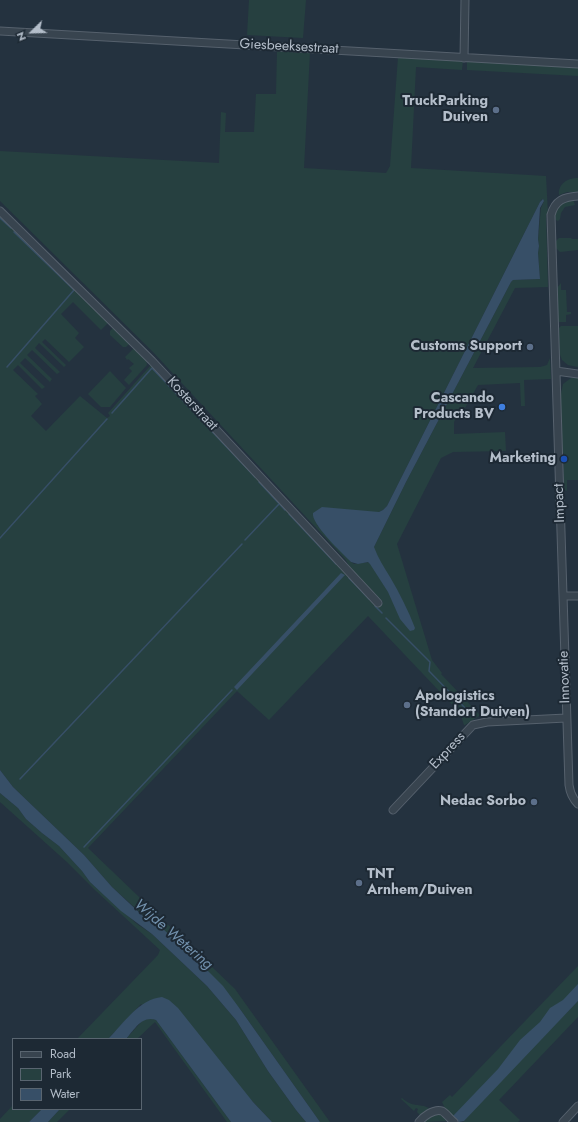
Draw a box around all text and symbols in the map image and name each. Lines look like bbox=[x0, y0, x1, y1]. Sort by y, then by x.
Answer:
north arrow bbox=[12, 12, 52, 52]
text: N bbox=[12, 30, 30, 44]
street label: Giesbeeksestraat bbox=[239, 36, 339, 58]
place label: TruckParking Duiven bbox=[402, 94, 488, 126]
marker: TruckParking Duiven bbox=[491, 105, 501, 115]
place label: Customs Support bbox=[410, 339, 522, 355]
marker: Customs Support bbox=[525, 342, 535, 352]
street label: Kosterstraat bbox=[163, 374, 221, 434]
place label: Cascando Products BV bbox=[414, 391, 494, 424]
marker: Cascando Products BV bbox=[497, 402, 507, 412]
place label: Marketing bbox=[489, 451, 556, 467]
marker: Marketing bbox=[559, 454, 569, 464]
street label: Impact bbox=[551, 483, 569, 523]
street label: Innovatie bbox=[556, 650, 574, 704]
place label: Apologistics (Standort Duiven) bbox=[415, 689, 530, 722]
marker: Apologistics (Standort Duiven) bbox=[402, 700, 412, 710]
street label: Express bbox=[427, 729, 469, 773]
place label: Nedac Sorbo bbox=[440, 794, 526, 810]
marker: Nedac Sorbo bbox=[529, 797, 539, 807]
place label: TNT Arnhem/Duiven bbox=[367, 867, 472, 900]
marker: TNT Arnhem/Duiven bbox=[354, 878, 364, 888]
water label: Wijde Wetering bbox=[130, 896, 216, 974]
legend bbox=[12, 1038, 142, 1110]
text: Road bbox=[50, 1045, 76, 1063]
text: Park bbox=[50, 1065, 71, 1083]
text: Water bbox=[50, 1085, 80, 1103]

